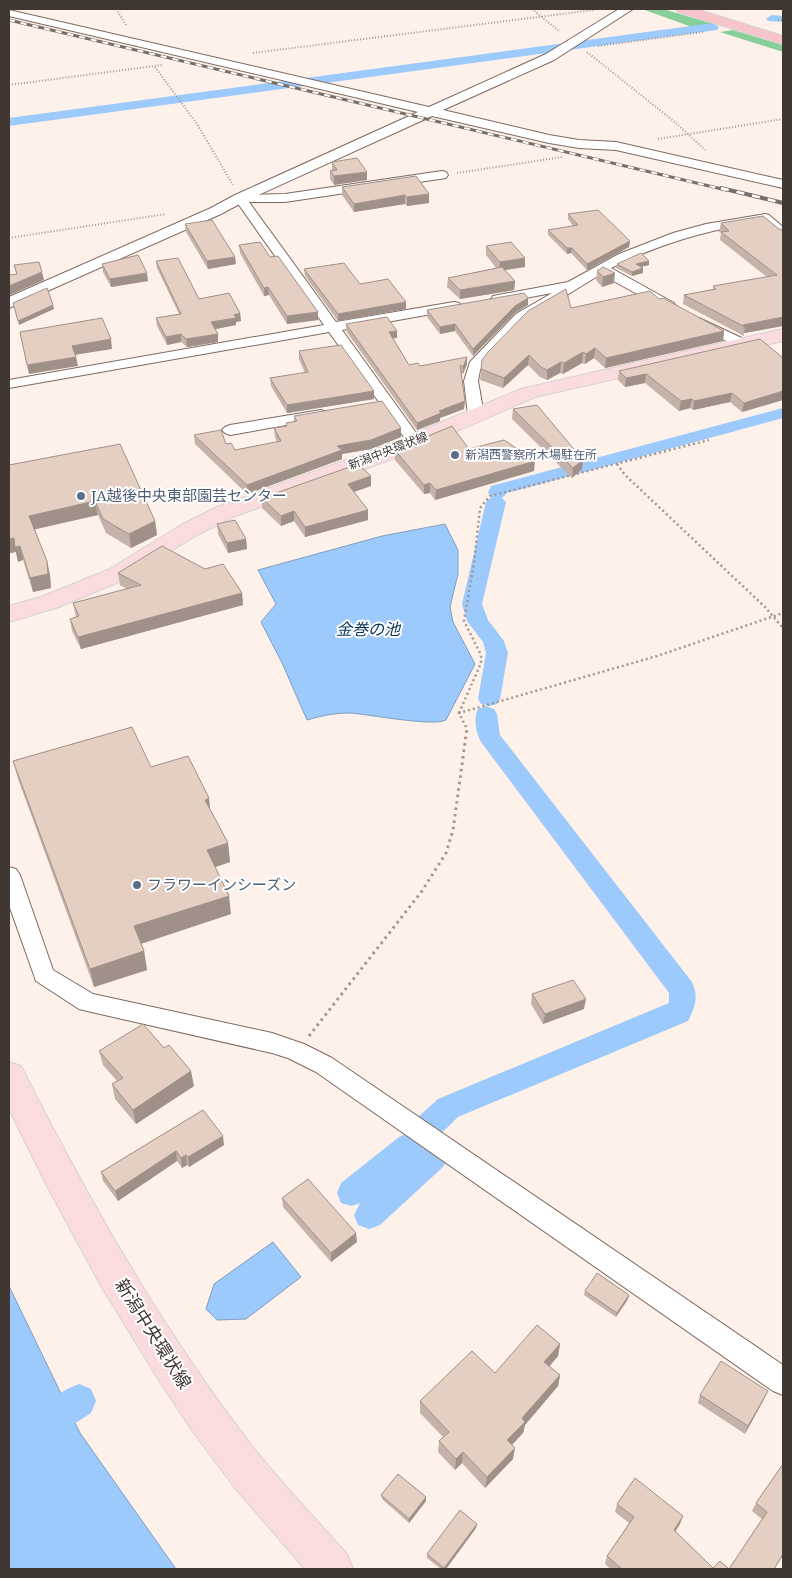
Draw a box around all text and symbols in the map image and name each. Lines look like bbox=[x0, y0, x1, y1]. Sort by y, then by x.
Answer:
street label: 新潟中央環状線 bbox=[346, 428, 430, 474]
place label: 新潟西警察所木場駐在所 bbox=[465, 446, 597, 463]
marker: 新潟西警察所木場駐在所 bbox=[449, 449, 461, 461]
place label: JA越後中央東部園芸センター bbox=[90, 485, 287, 505]
marker: JA越後中央東部園芸センター bbox=[75, 490, 87, 502]
water label: 金巻の池 bbox=[336, 618, 402, 640]
place label: フラワーインシーズン bbox=[147, 874, 296, 894]
marker: フラワーインシーズン bbox=[131, 879, 143, 891]
street label: 新潟中央環状線 bbox=[110, 1274, 197, 1393]

